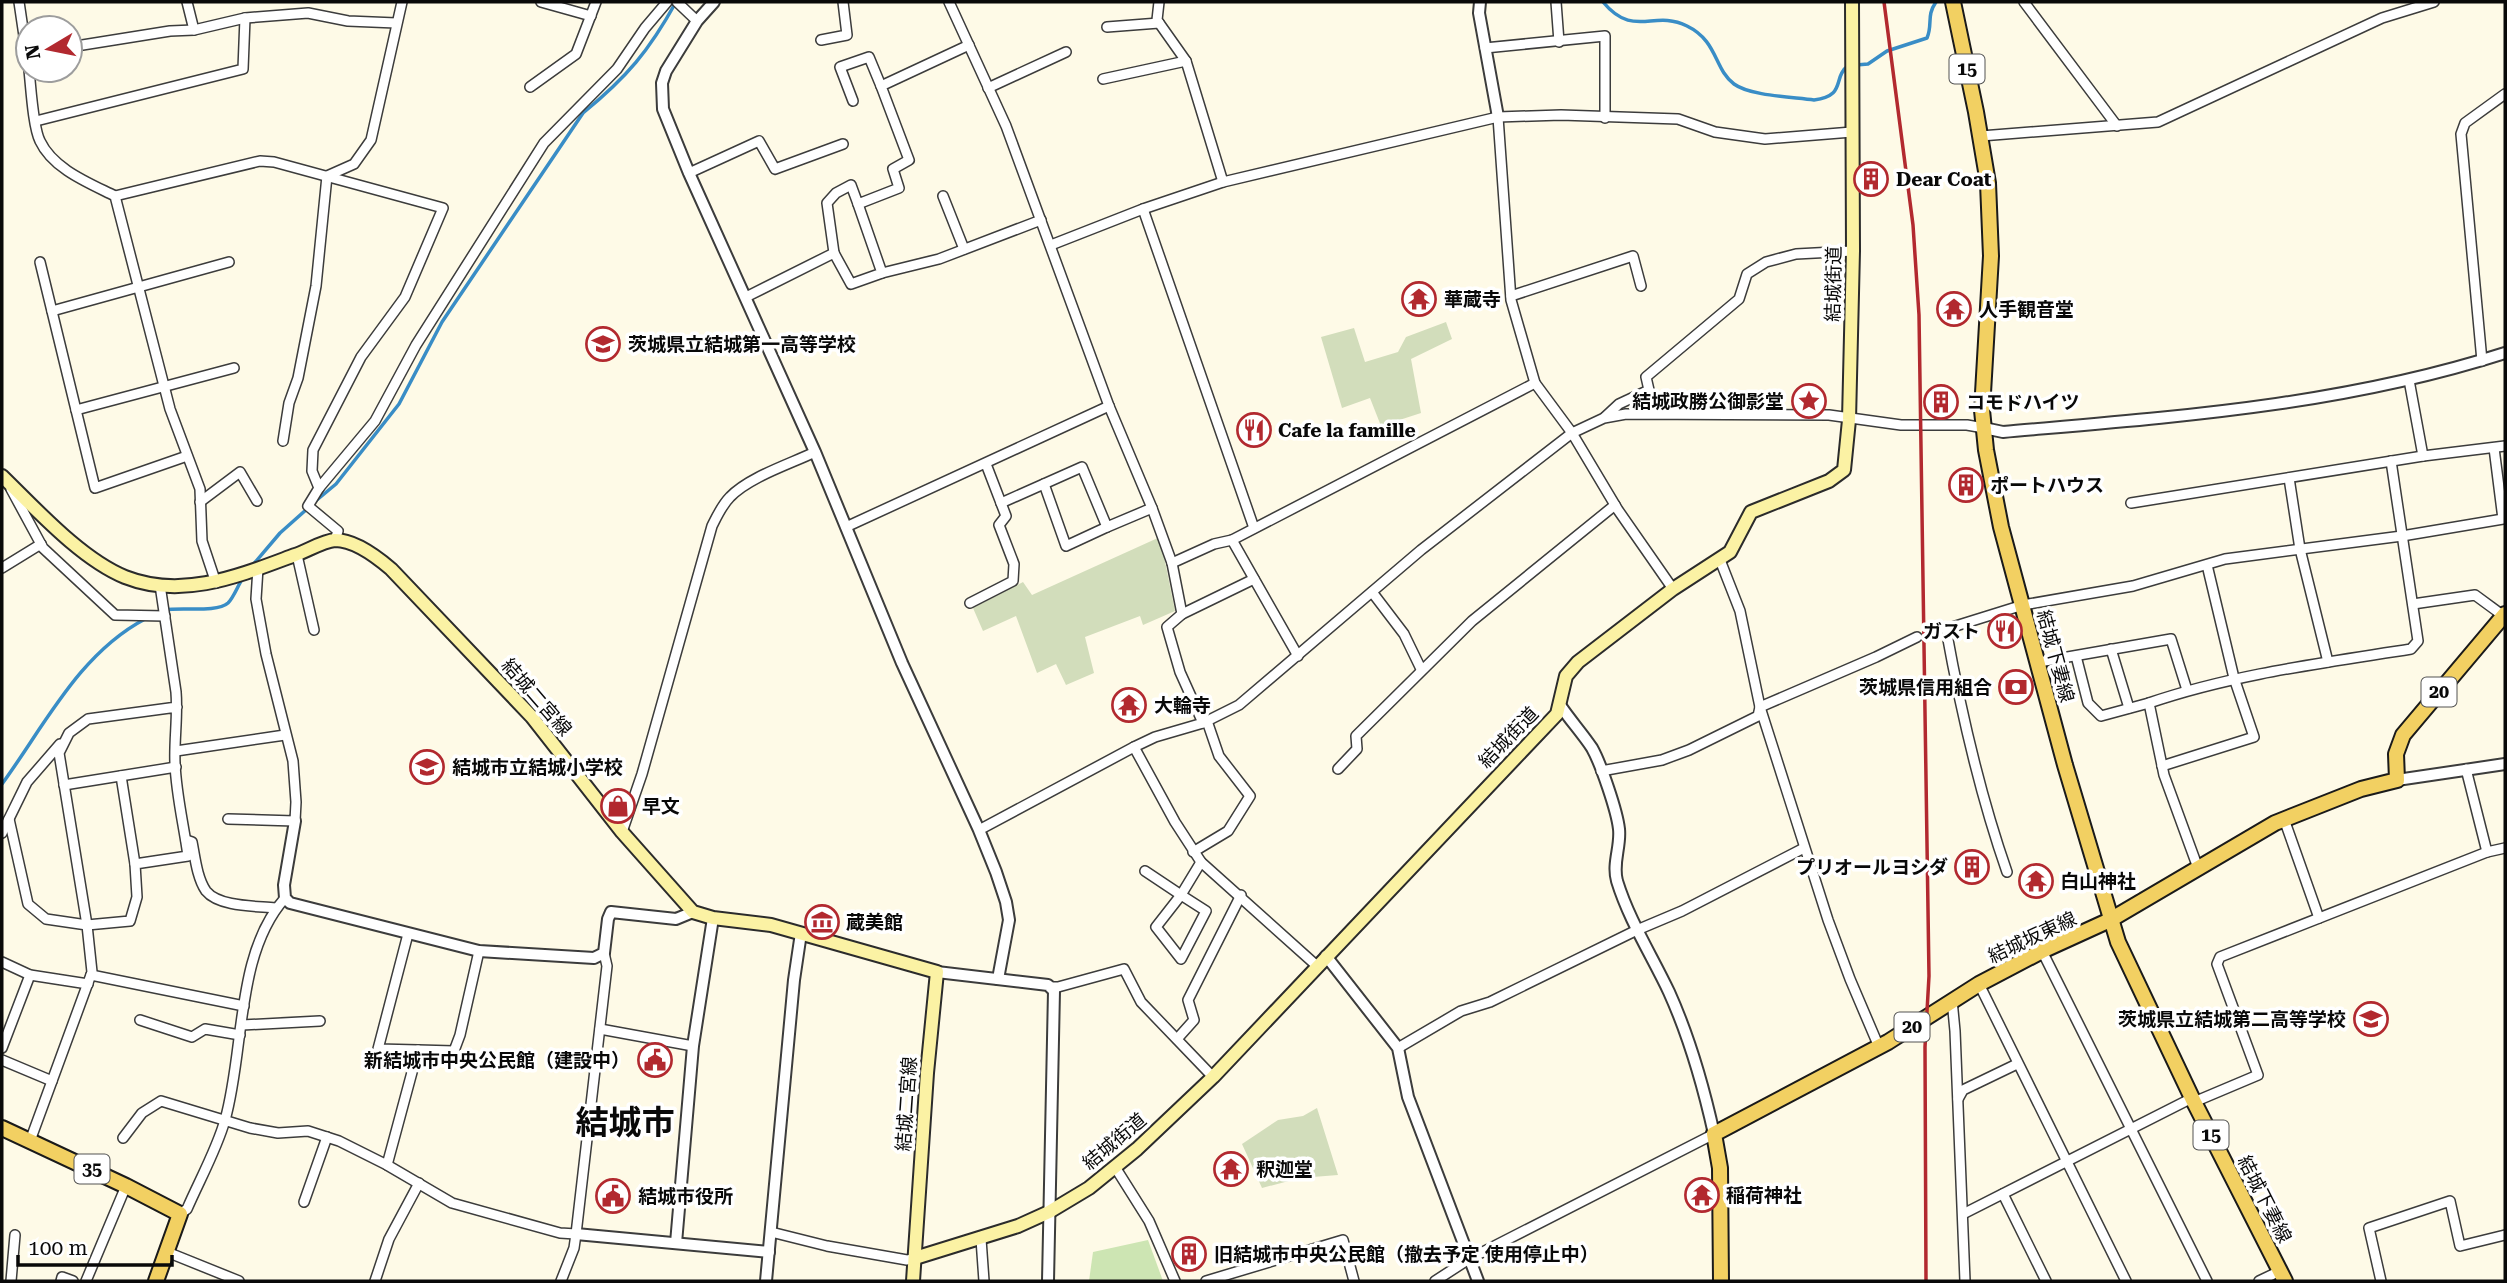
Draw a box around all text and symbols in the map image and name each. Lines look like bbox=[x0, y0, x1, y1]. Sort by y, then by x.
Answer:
north arrow bbox=[14, 14, 84, 84]
text: N bbox=[20, 42, 45, 61]
road number: 15 bbox=[1950, 55, 1984, 84]
building icon: Dear Coat bbox=[1852, 160, 1890, 198]
place label: Dear Coat bbox=[1896, 168, 1992, 191]
street label: 結城街道 bbox=[1821, 246, 1846, 322]
temple icon: 華蔵寺 bbox=[1400, 280, 1438, 318]
place label: 華蔵寺 bbox=[1444, 288, 1501, 311]
temple icon: 人手観音堂 bbox=[1935, 290, 1973, 328]
place label: 人手観音堂 bbox=[1979, 298, 2074, 321]
school or university icon: 茨城県立結城第一高等学校 bbox=[584, 325, 622, 363]
place label: 茨城県立結城第一高等学校 bbox=[628, 333, 856, 356]
place icon: 結城政勝公御影堂 bbox=[1790, 382, 1828, 420]
building icon: コモドハイツ bbox=[1922, 383, 1960, 421]
place label: 結城政勝公御影堂 bbox=[1632, 390, 1784, 413]
place label: コモドハイツ bbox=[1966, 391, 2080, 414]
restaurant icon: Cafe la famille bbox=[1235, 411, 1273, 449]
place label: Cafe la famille bbox=[1278, 419, 1416, 442]
building icon: ポートハウス bbox=[1947, 466, 1985, 504]
place label: ポートハウス bbox=[1990, 474, 2104, 497]
street label: 結城下妻線 bbox=[2032, 607, 2079, 705]
restaurant icon: ガスト bbox=[1986, 612, 2024, 650]
place label: ガスト bbox=[1923, 620, 1980, 643]
street label: 結城二宮線 bbox=[497, 654, 576, 741]
bank icon: 茨城県信用組合 bbox=[1997, 668, 2035, 706]
place label: 茨城県信用組合 bbox=[1859, 676, 1992, 699]
road number: 20 bbox=[2422, 678, 2456, 706]
temple icon: 大輪寺 bbox=[1110, 686, 1148, 724]
place label: 大輪寺 bbox=[1154, 694, 1211, 717]
street label: 結城街道 bbox=[1474, 702, 1543, 773]
school or university icon: 結城市立結城小学校 bbox=[408, 748, 446, 786]
place label: 結城市立結城小学校 bbox=[452, 756, 623, 779]
shop icon: 早文 bbox=[599, 787, 637, 825]
place label: 早文 bbox=[642, 795, 680, 818]
building icon: プリオールヨシダ bbox=[1953, 848, 1991, 886]
place label: プリオールヨシダ bbox=[1796, 856, 1948, 879]
temple icon: 白山神社 bbox=[2017, 862, 2055, 900]
place label: 白山神社 bbox=[2060, 870, 2136, 893]
museum icon: 蔵美館 bbox=[803, 903, 841, 941]
street label: 結城坂東線 bbox=[1984, 907, 2080, 968]
place label: 蔵美館 bbox=[846, 911, 903, 934]
school or university icon: 茨城県立結城第二高等学校 bbox=[2352, 1000, 2390, 1038]
place label: 茨城県立結城第二高等学校 bbox=[2118, 1008, 2346, 1031]
road number: 20 bbox=[1895, 1012, 1930, 1042]
public building icon: 新結城市中央公民館（建設中） bbox=[636, 1041, 674, 1079]
place label: 新結城市中央公民館（建設中） bbox=[364, 1049, 630, 1072]
street label: 結城二宮線 bbox=[892, 1056, 921, 1152]
district label: 結城市 bbox=[576, 1103, 675, 1142]
street label: 結城街道 bbox=[1078, 1108, 1151, 1175]
road number: 15 bbox=[2194, 1120, 2228, 1150]
temple icon: 釈迦堂 bbox=[1212, 1150, 1250, 1188]
street label: 結城下妻線 bbox=[2233, 1152, 2296, 1247]
road number: 35 bbox=[74, 1154, 110, 1184]
place label: 釈迦堂 bbox=[1256, 1158, 1313, 1181]
temple icon: 稲荷神社 bbox=[1683, 1176, 1721, 1214]
public building icon: 結城市役所 bbox=[594, 1177, 632, 1215]
place label: 稲荷神社 bbox=[1726, 1184, 1802, 1207]
place label: 結城市役所 bbox=[638, 1185, 733, 1208]
scale bar bbox=[18, 1224, 172, 1268]
building icon: 旧結城市中央公民館（撤去予定 使用停止中） bbox=[1170, 1235, 1208, 1273]
text: 100 m bbox=[28, 1236, 88, 1260]
place label: 旧結城市中央公民館（撤去予定 使用停止中） bbox=[1214, 1243, 1599, 1266]

